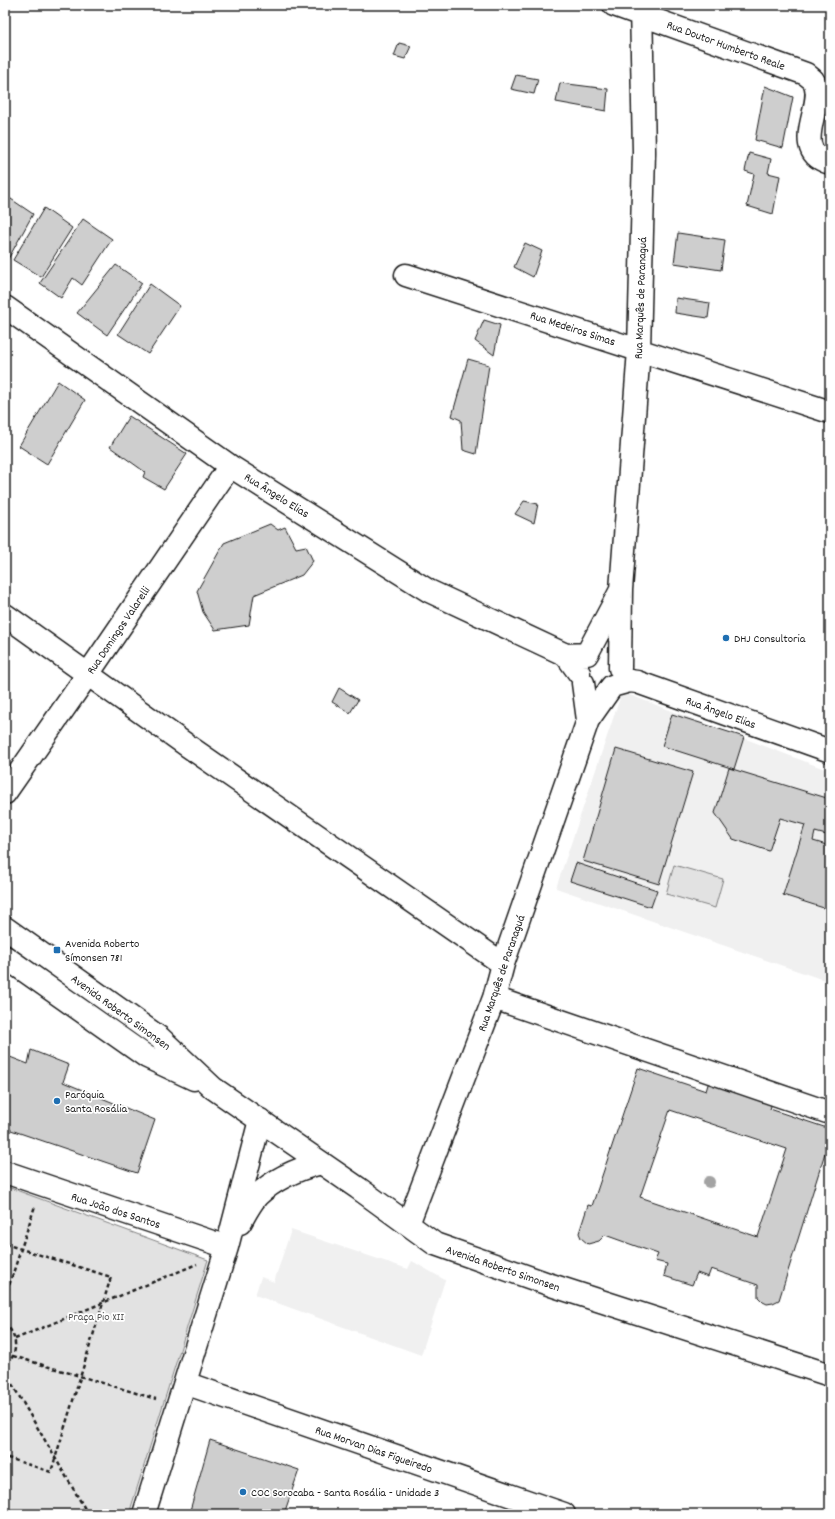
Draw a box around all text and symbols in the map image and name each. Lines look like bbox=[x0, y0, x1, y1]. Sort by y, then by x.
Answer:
street label: Rua Doutor Humberto Reale bbox=[664, 17, 787, 76]
street label: Rua Marquês de Paranaguá bbox=[631, 237, 652, 360]
street label: Rua Medeiros Simas bbox=[528, 308, 617, 351]
street label: Rua Ângelo Elias bbox=[240, 470, 312, 523]
street label: Rua Domingos Valarelli bbox=[83, 583, 155, 678]
place label: DHJ Consultoria bbox=[734, 631, 806, 648]
marker: DHJ Consultoria bbox=[721, 633, 731, 643]
street label: Rua Ângelo Elias bbox=[683, 693, 758, 734]
street label: Rua Marquês de Paranaguá bbox=[474, 913, 530, 1034]
place label: Avenida Roberto Símonsen 781 bbox=[65, 936, 139, 967]
marker: Avenida Roberto Símonsen 781 bbox=[52, 945, 62, 955]
street label: Avenida Roberto Simonsen bbox=[67, 971, 174, 1056]
place label: Paróquia Santa Rosália bbox=[65, 1087, 128, 1118]
marker: Paróquia Santa Rosália bbox=[52, 1096, 62, 1106]
street label: Rua João dos Santos bbox=[69, 1189, 162, 1234]
street label: Avenida Roberto Simonsen bbox=[443, 1242, 562, 1297]
park label: Praça Pio XII bbox=[68, 1309, 124, 1326]
street label: Rua Morvan Dias Figueiredo bbox=[313, 1422, 434, 1478]
place label: COC Sorocaba - Santa Rosália - Unidade 3 bbox=[251, 1485, 439, 1502]
marker: COC Sorocaba - Santa Rosália - Unidade 3 bbox=[238, 1487, 248, 1497]

